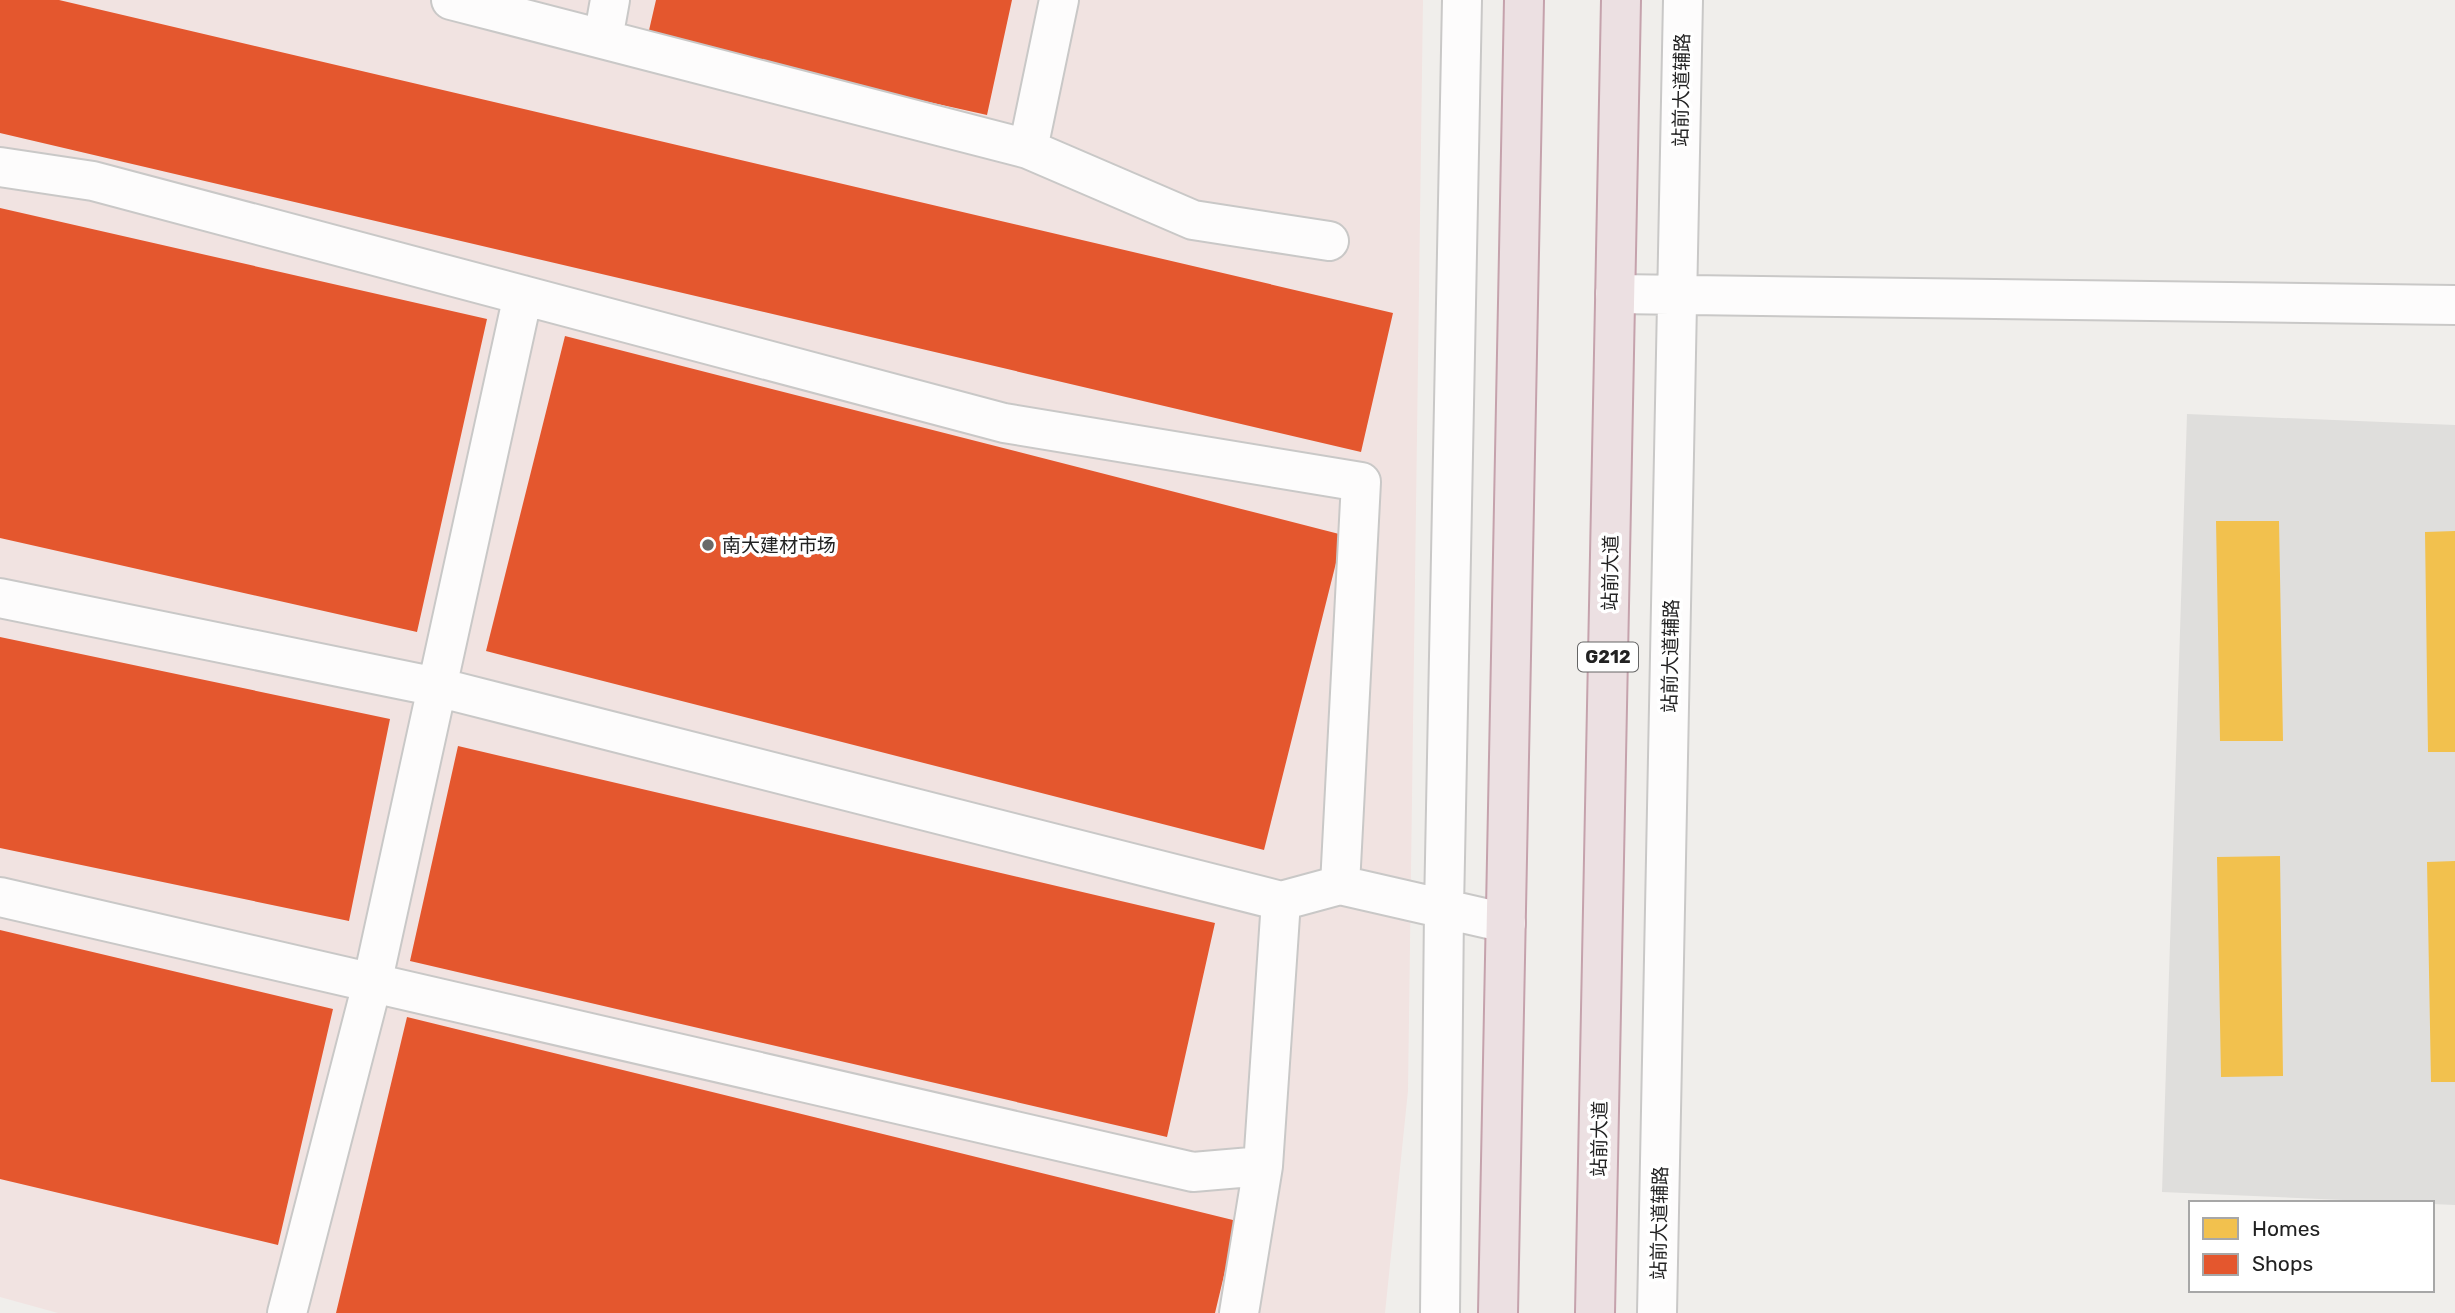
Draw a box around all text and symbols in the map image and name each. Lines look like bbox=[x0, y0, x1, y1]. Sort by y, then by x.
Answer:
street label: 站前大道辅路 bbox=[1669, 33, 1694, 147]
place label: 南大建材市场 bbox=[722, 534, 836, 557]
street label: 站前大道 bbox=[1598, 535, 1623, 611]
marker: 南大建材市场 bbox=[700, 537, 716, 553]
street label: 站前大道辅路 bbox=[1658, 599, 1683, 713]
road number: G212 bbox=[1578, 642, 1638, 672]
street label: 站前大道 bbox=[1587, 1101, 1612, 1177]
street label: 站前大道辅路 bbox=[1647, 1166, 1672, 1280]
legend bbox=[2189, 1201, 2434, 1292]
text: Homes bbox=[2252, 1216, 2320, 1241]
text: Shops bbox=[2252, 1251, 2313, 1276]

